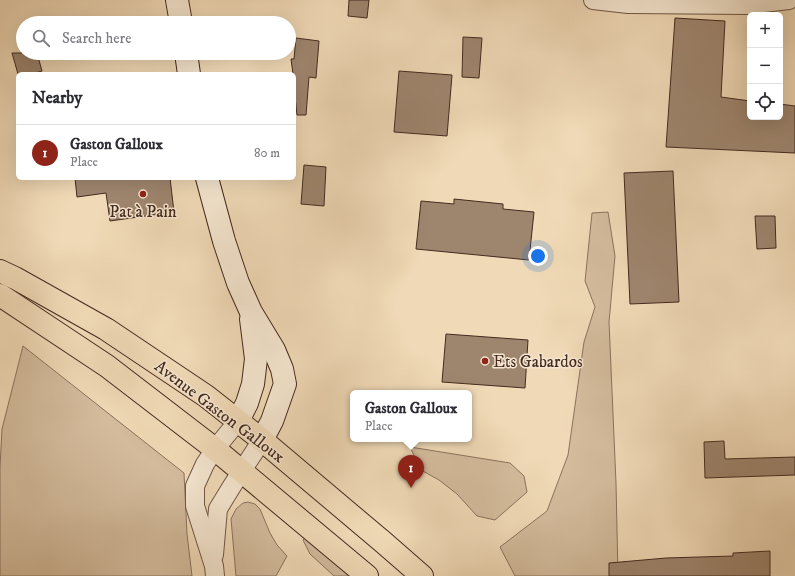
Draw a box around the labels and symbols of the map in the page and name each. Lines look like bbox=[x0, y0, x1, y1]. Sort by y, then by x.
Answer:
marker: Pat à Pain bbox=[138, 189, 148, 199]
place label: Pat à Pain bbox=[109, 201, 177, 223]
your location bbox=[528, 246, 548, 266]
place label: Ets Gabardos bbox=[493, 351, 583, 373]
street label: Avenue Gaston Galloux bbox=[150, 356, 290, 468]
marker: Ets Gabardos bbox=[480, 356, 490, 366]
pin: 1 bbox=[398, 455, 424, 488]

